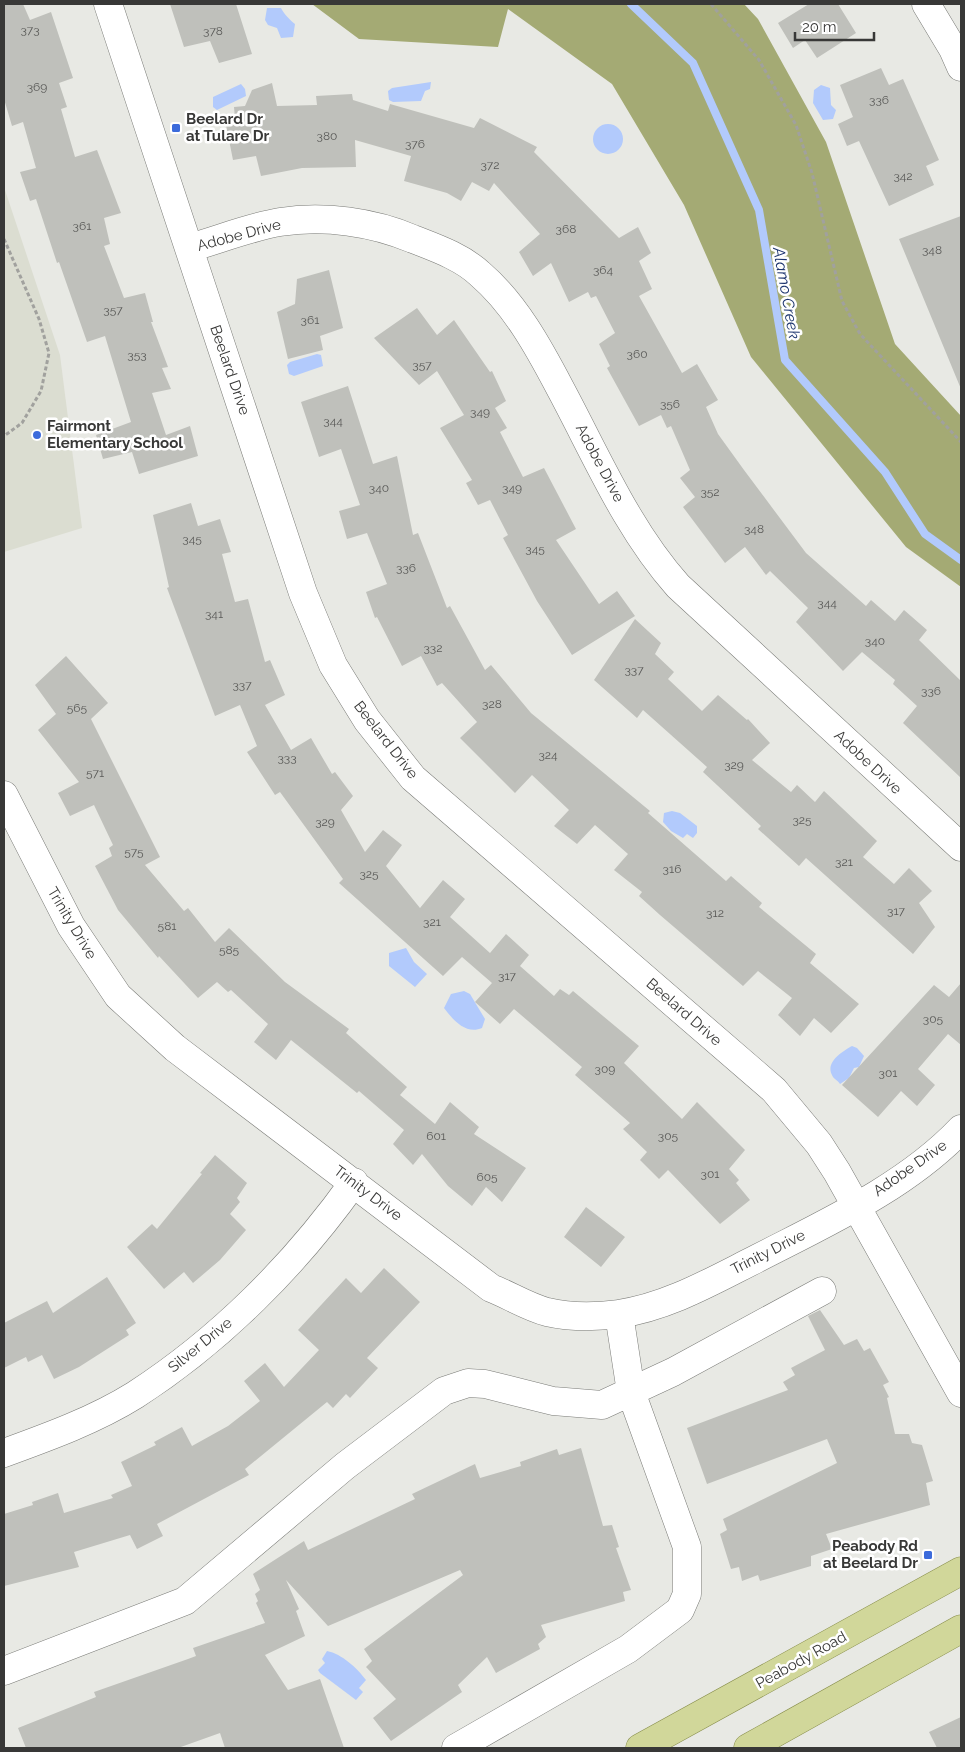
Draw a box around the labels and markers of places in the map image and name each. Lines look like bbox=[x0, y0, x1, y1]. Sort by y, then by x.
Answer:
place label: Beelard Dr at Tulare Dr bbox=[186, 110, 269, 145]
marker: Beelard Dr at Tulare Dr bbox=[170, 122, 182, 134]
place label: Fairmont Elementary School bbox=[47, 417, 183, 452]
marker: Fairmont Elementary School bbox=[31, 429, 43, 441]
place label: Peabody Rd at Beelard Dr bbox=[823, 1537, 918, 1572]
marker: Peabody Rd at Beelard Dr bbox=[922, 1549, 934, 1561]

